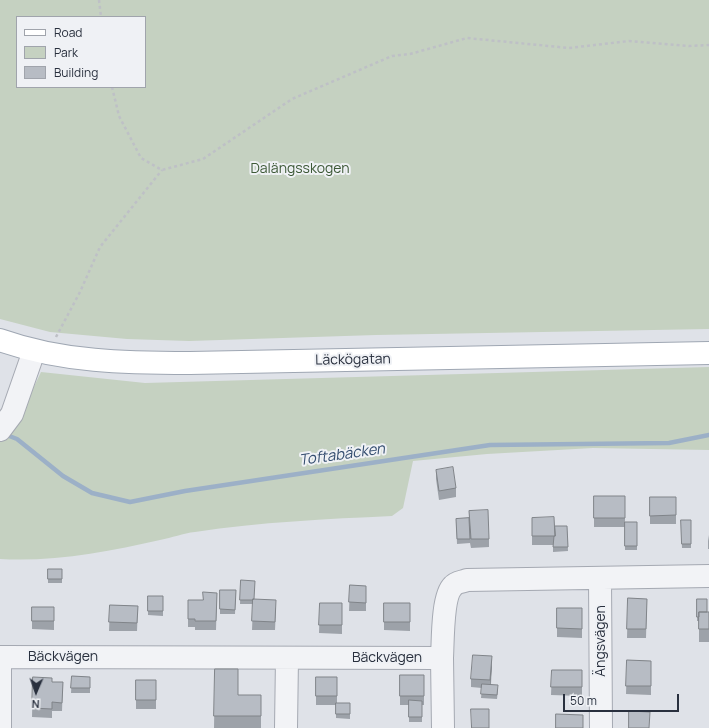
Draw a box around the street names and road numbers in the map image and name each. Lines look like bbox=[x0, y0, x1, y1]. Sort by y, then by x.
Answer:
street label: Läckögatan bbox=[315, 351, 391, 369]
street label: Ängsvägen bbox=[593, 605, 609, 677]
street label: Bäckvägen bbox=[28, 649, 98, 665]
street label: Bäckvägen bbox=[352, 650, 422, 666]

